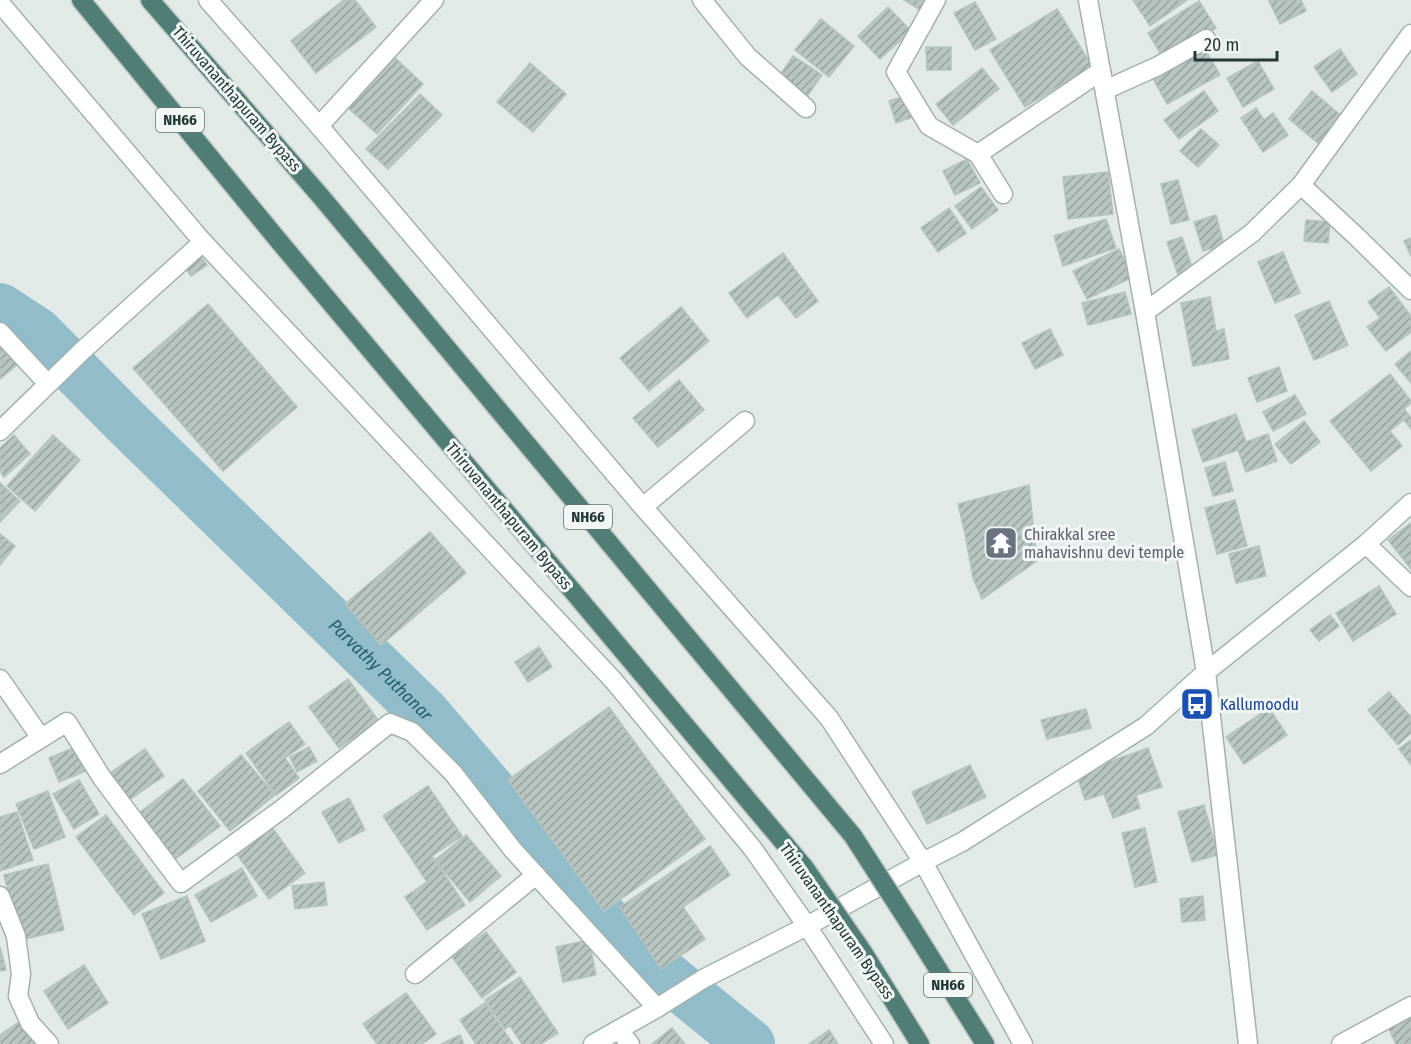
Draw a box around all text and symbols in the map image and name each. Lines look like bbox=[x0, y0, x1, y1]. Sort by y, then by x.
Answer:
street label: Thiruvananthapuram Bypass bbox=[169, 23, 305, 176]
scale bar bbox=[1195, 24, 1278, 62]
text: 20 m bbox=[1204, 34, 1239, 56]
road number: NH66 bbox=[156, 108, 204, 132]
street label: Thiruvananthapuram Bypass bbox=[442, 439, 576, 594]
road number: NH66 bbox=[564, 505, 612, 529]
temple icon: Chirakkal sree mahavishnu devi temple bbox=[983, 525, 1019, 561]
place label: Chirakkal sree mahavishnu devi temple bbox=[1024, 525, 1184, 562]
water label: Parvathy Puthanar bbox=[324, 614, 438, 726]
bus stop icon: Kallumoodu bbox=[1179, 686, 1215, 722]
place label: Kallumoodu bbox=[1220, 695, 1299, 714]
street label: Thiruvananthapuram Bypass bbox=[776, 839, 898, 1003]
road number: NH66 bbox=[924, 973, 972, 997]

